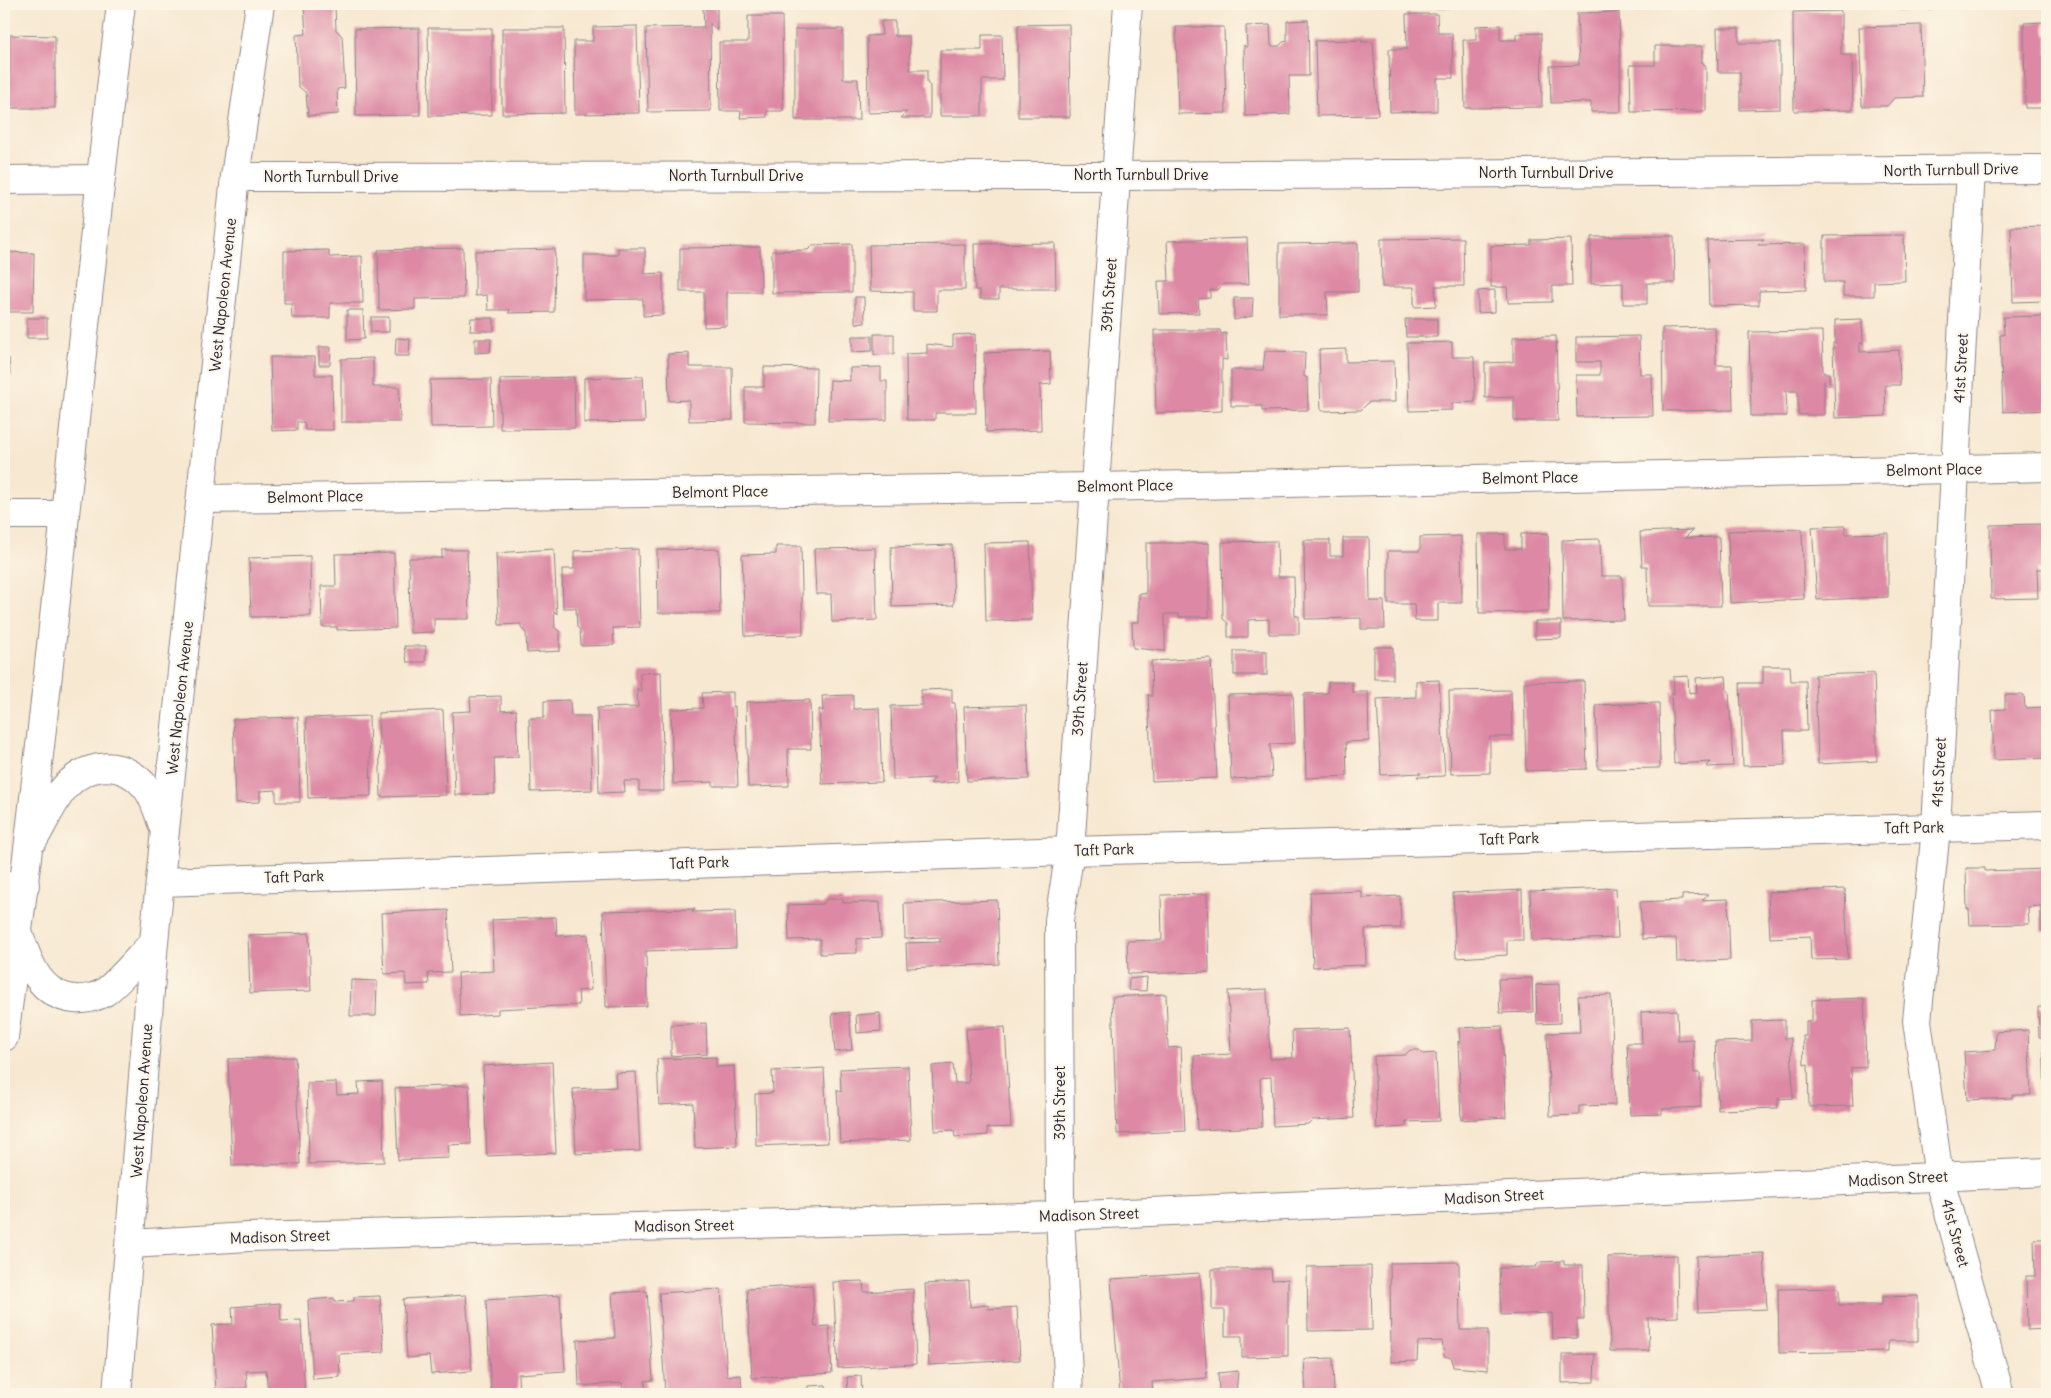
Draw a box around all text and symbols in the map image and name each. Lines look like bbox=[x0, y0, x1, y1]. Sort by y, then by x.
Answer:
street label: North Turnbull Drive bbox=[1883, 159, 2019, 180]
street label: North Turnbull Drive bbox=[1478, 163, 1614, 182]
street label: North Turnbull Drive bbox=[1073, 165, 1209, 184]
street label: North Turnbull Drive bbox=[668, 166, 804, 185]
street label: North Turnbull Drive bbox=[263, 167, 399, 186]
street label: West Napoleon Avenue bbox=[205, 217, 240, 373]
street label: 39th Street bbox=[1096, 257, 1121, 333]
street label: 41st Street bbox=[1949, 333, 1972, 403]
street label: Belmont Place bbox=[1886, 459, 1982, 480]
street label: Belmont Place bbox=[1482, 467, 1578, 488]
street label: Belmont Place bbox=[1077, 475, 1173, 496]
street label: Belmont Place bbox=[672, 481, 768, 502]
street label: Belmont Place bbox=[267, 486, 363, 507]
street label: West Napoleon Avenue bbox=[162, 620, 197, 776]
street label: 39th Street bbox=[1067, 661, 1092, 737]
street label: 41st Street bbox=[1927, 737, 1950, 807]
street label: Taft Park bbox=[1884, 817, 1944, 838]
street label: Taft Park bbox=[1479, 828, 1540, 849]
street label: Taft Park bbox=[1074, 839, 1135, 860]
street label: Taft Park bbox=[669, 852, 730, 873]
street label: Taft Park bbox=[264, 866, 325, 887]
street label: West Napoleon Avenue bbox=[127, 1023, 156, 1179]
street label: 39th Street bbox=[1050, 1066, 1069, 1140]
street label: Madison Street bbox=[1847, 1166, 1949, 1191]
street label: Madison Street bbox=[1443, 1184, 1545, 1209]
street label: 41st Street bbox=[1937, 1197, 1974, 1269]
street label: Madison Street bbox=[1039, 1203, 1139, 1226]
street label: Madison Street bbox=[634, 1215, 734, 1236]
street label: Madison Street bbox=[230, 1225, 330, 1248]

